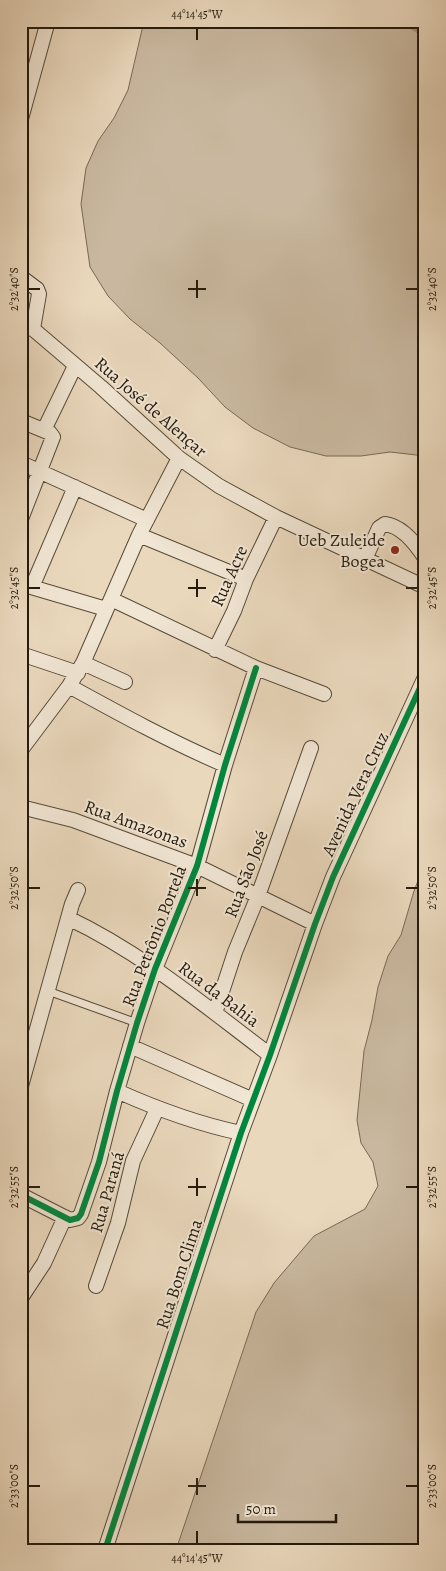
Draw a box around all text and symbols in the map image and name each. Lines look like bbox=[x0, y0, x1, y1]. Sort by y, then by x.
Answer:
text: 44°14'45"W bbox=[171, 6, 224, 22]
text: 2°32'40"S bbox=[6, 267, 22, 311]
text: 2°32'40"S bbox=[424, 267, 440, 311]
street label: Rua José de Alençar bbox=[90, 351, 212, 463]
place label: Ueb Zuleide Bogea bbox=[297, 528, 386, 573]
street label: Rua Acre bbox=[205, 542, 253, 610]
marker: Ueb Zuleide Bogea bbox=[389, 544, 401, 556]
text: 2°32'45"S bbox=[6, 567, 22, 609]
text: 2°32'45"S bbox=[424, 567, 440, 609]
street label: Avenida Vera Cruz bbox=[315, 728, 394, 861]
street label: Rua Amazonas bbox=[81, 794, 191, 854]
street label: Rua São José bbox=[218, 827, 274, 921]
street label: Rua Petrônio Portela bbox=[116, 861, 192, 1010]
text: 2°32'50"S bbox=[6, 866, 22, 910]
text: 2°32'50"S bbox=[424, 866, 440, 910]
street label: Rua da Bahia bbox=[173, 956, 265, 1033]
street label: Rua Paraná bbox=[84, 1148, 130, 1235]
text: 2°32'55"S bbox=[6, 1166, 22, 1208]
text: 2°32'55"S bbox=[424, 1166, 440, 1208]
street label: Rua Bom Clima bbox=[150, 1215, 208, 1332]
text: 2°33'00"S bbox=[6, 1464, 22, 1508]
text: 2°33'00"S bbox=[424, 1464, 440, 1508]
scale bar bbox=[238, 1491, 336, 1523]
text: 50 m bbox=[246, 1499, 276, 1519]
text: 44°14'45"W bbox=[171, 1550, 224, 1566]

